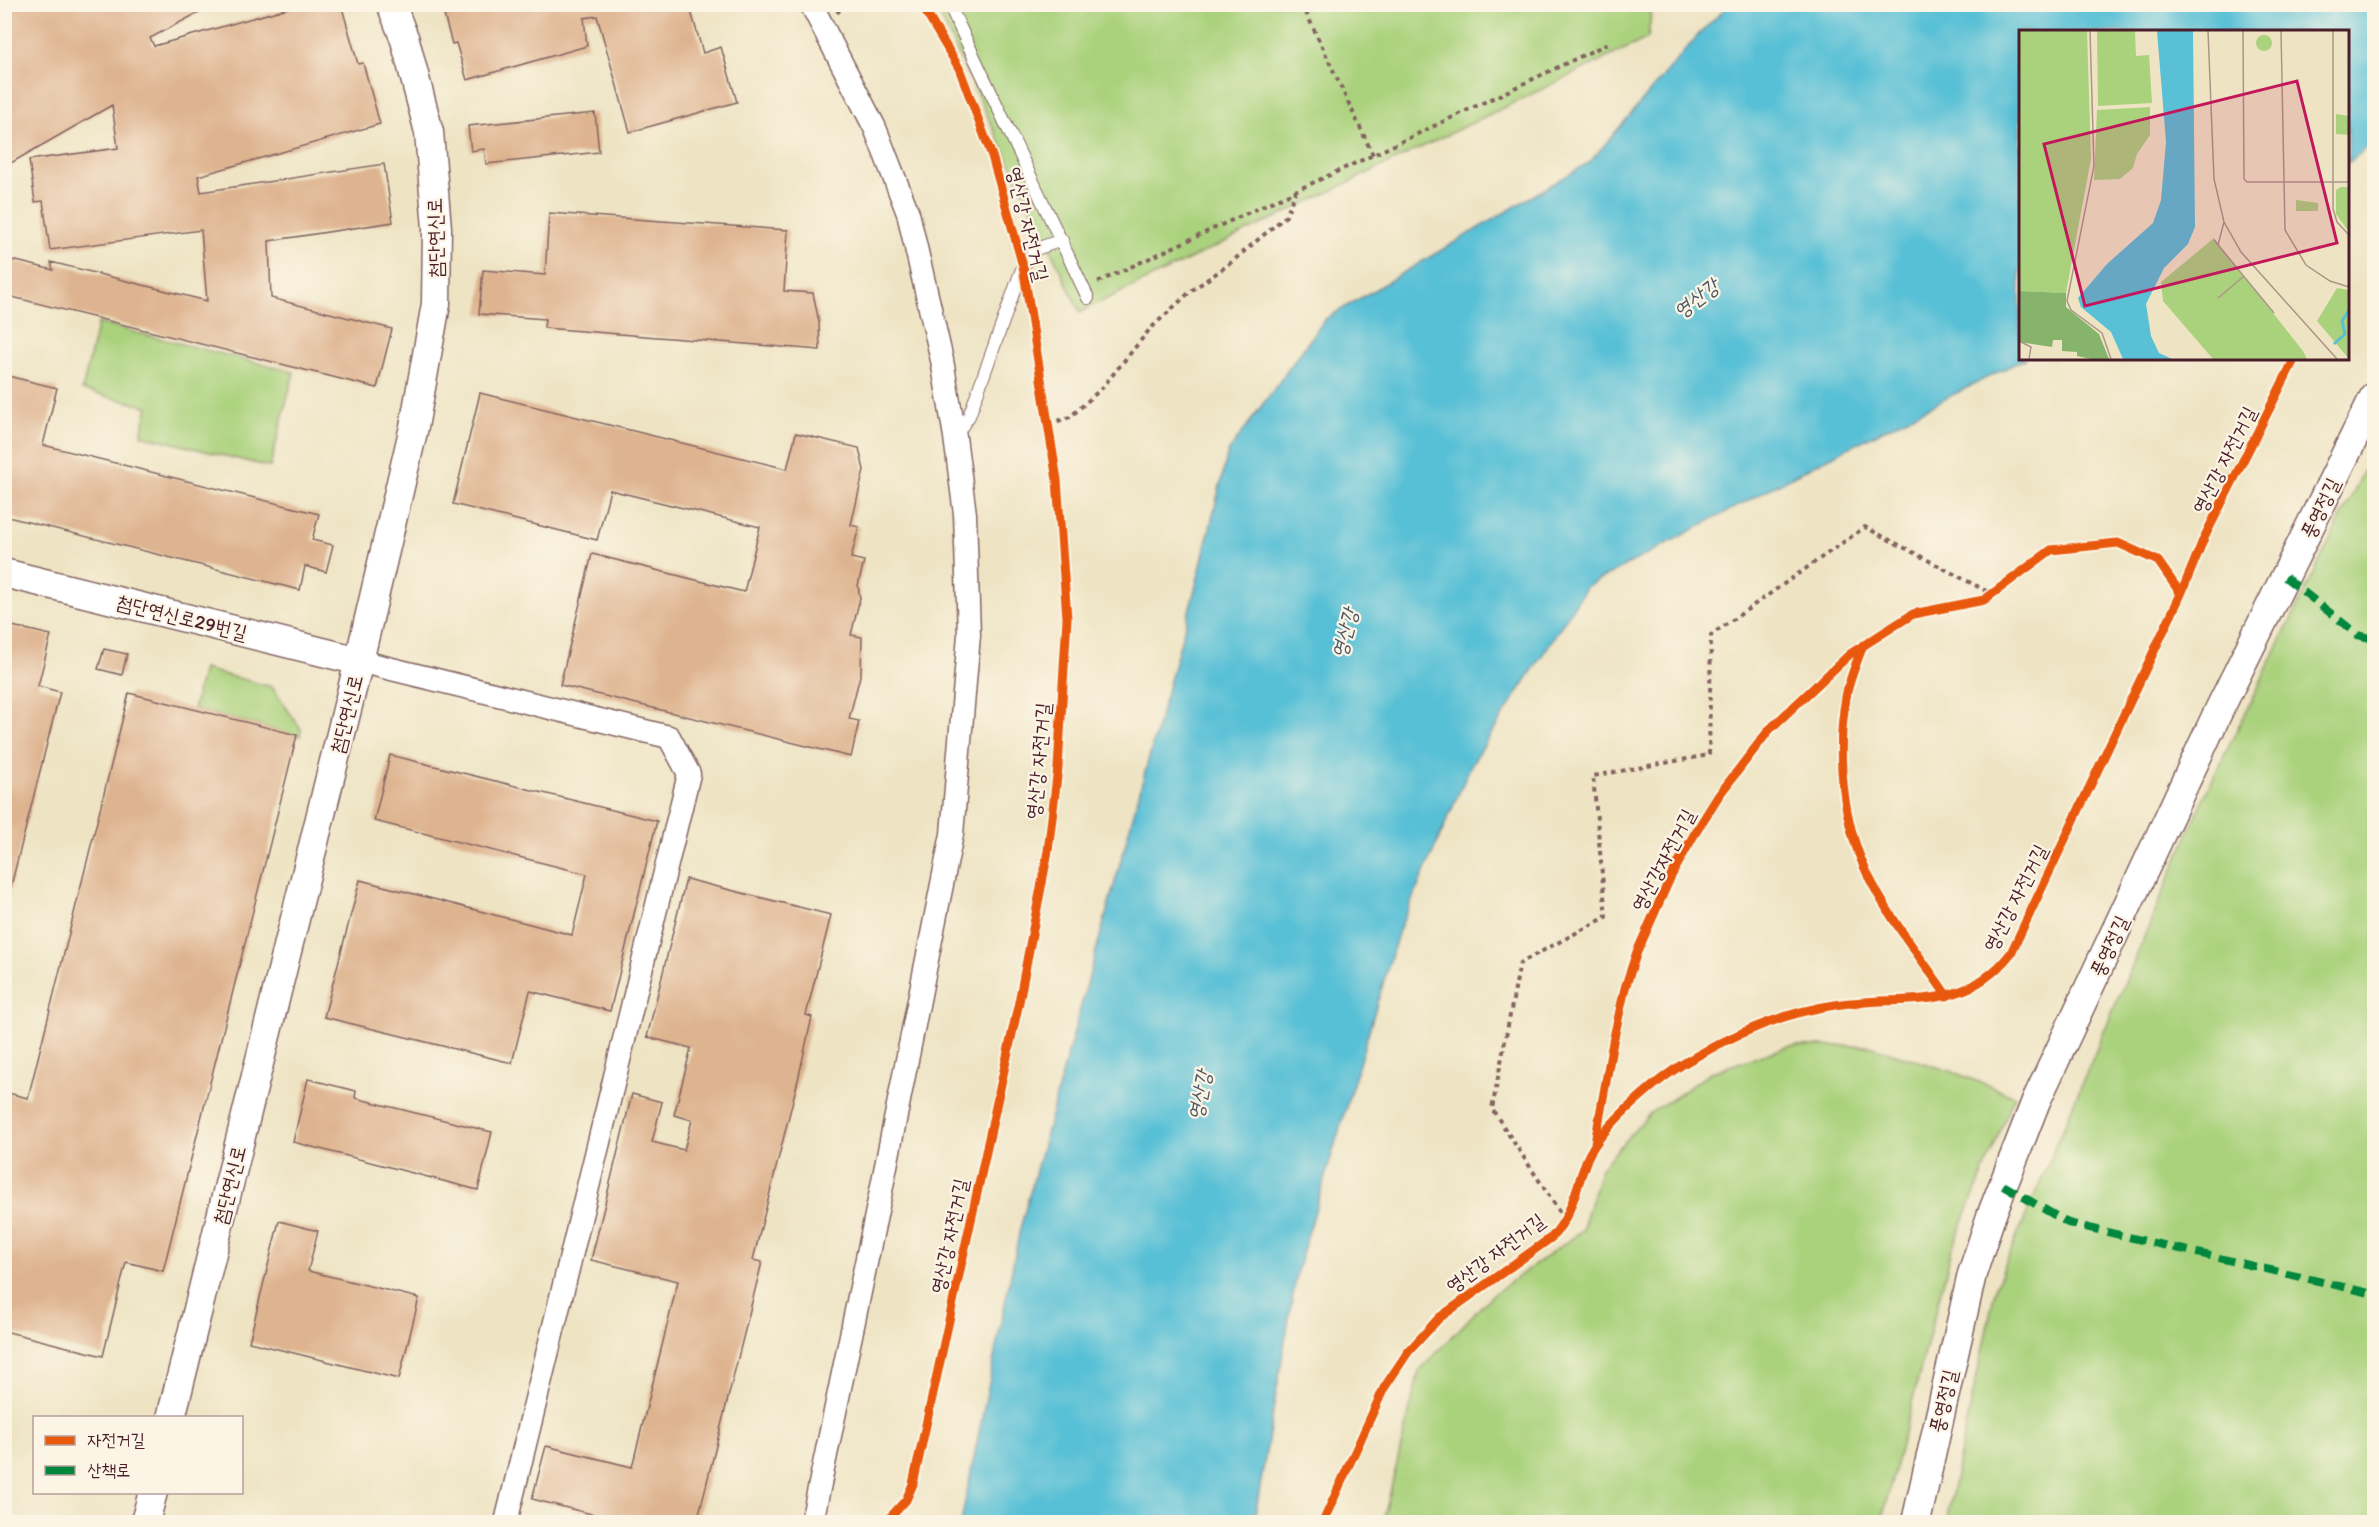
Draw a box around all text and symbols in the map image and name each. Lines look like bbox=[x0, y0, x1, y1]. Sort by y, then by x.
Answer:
inset map bbox=[2019, 30, 2349, 360]
street label: 영산강 자전거길 bbox=[1002, 164, 1054, 284]
street label: 첨단연신로 bbox=[422, 198, 448, 278]
water label: 영산강 bbox=[1668, 272, 1725, 323]
street label: 영산강 자전거길 bbox=[2187, 402, 2261, 518]
street label: 풍영정길 bbox=[2295, 474, 2345, 542]
street label: 첨단연신로29번길 bbox=[114, 589, 250, 645]
water label: 영산강 bbox=[1325, 603, 1363, 661]
street label: 첨단연신로 bbox=[325, 672, 367, 756]
street label: 영산강 자전거길 bbox=[1021, 702, 1055, 820]
street label: 영산강자전거길 bbox=[1626, 805, 1700, 915]
street label: 영산강 자전거길 bbox=[1978, 840, 2052, 956]
street label: 풍영정길 bbox=[2085, 912, 2133, 980]
water label: 영산강 bbox=[1182, 1066, 1217, 1122]
street label: 첨단연신로 bbox=[208, 1143, 250, 1227]
street label: 영산강 자전거길 bbox=[925, 1176, 973, 1296]
street label: 영산강 자전거길 bbox=[1441, 1208, 1549, 1298]
street label: 풍영정길 bbox=[1924, 1367, 1962, 1435]
legend bbox=[33, 1416, 243, 1494]
text: 자전거길 bbox=[87, 1429, 145, 1451]
text: 산책로 bbox=[87, 1459, 130, 1481]

